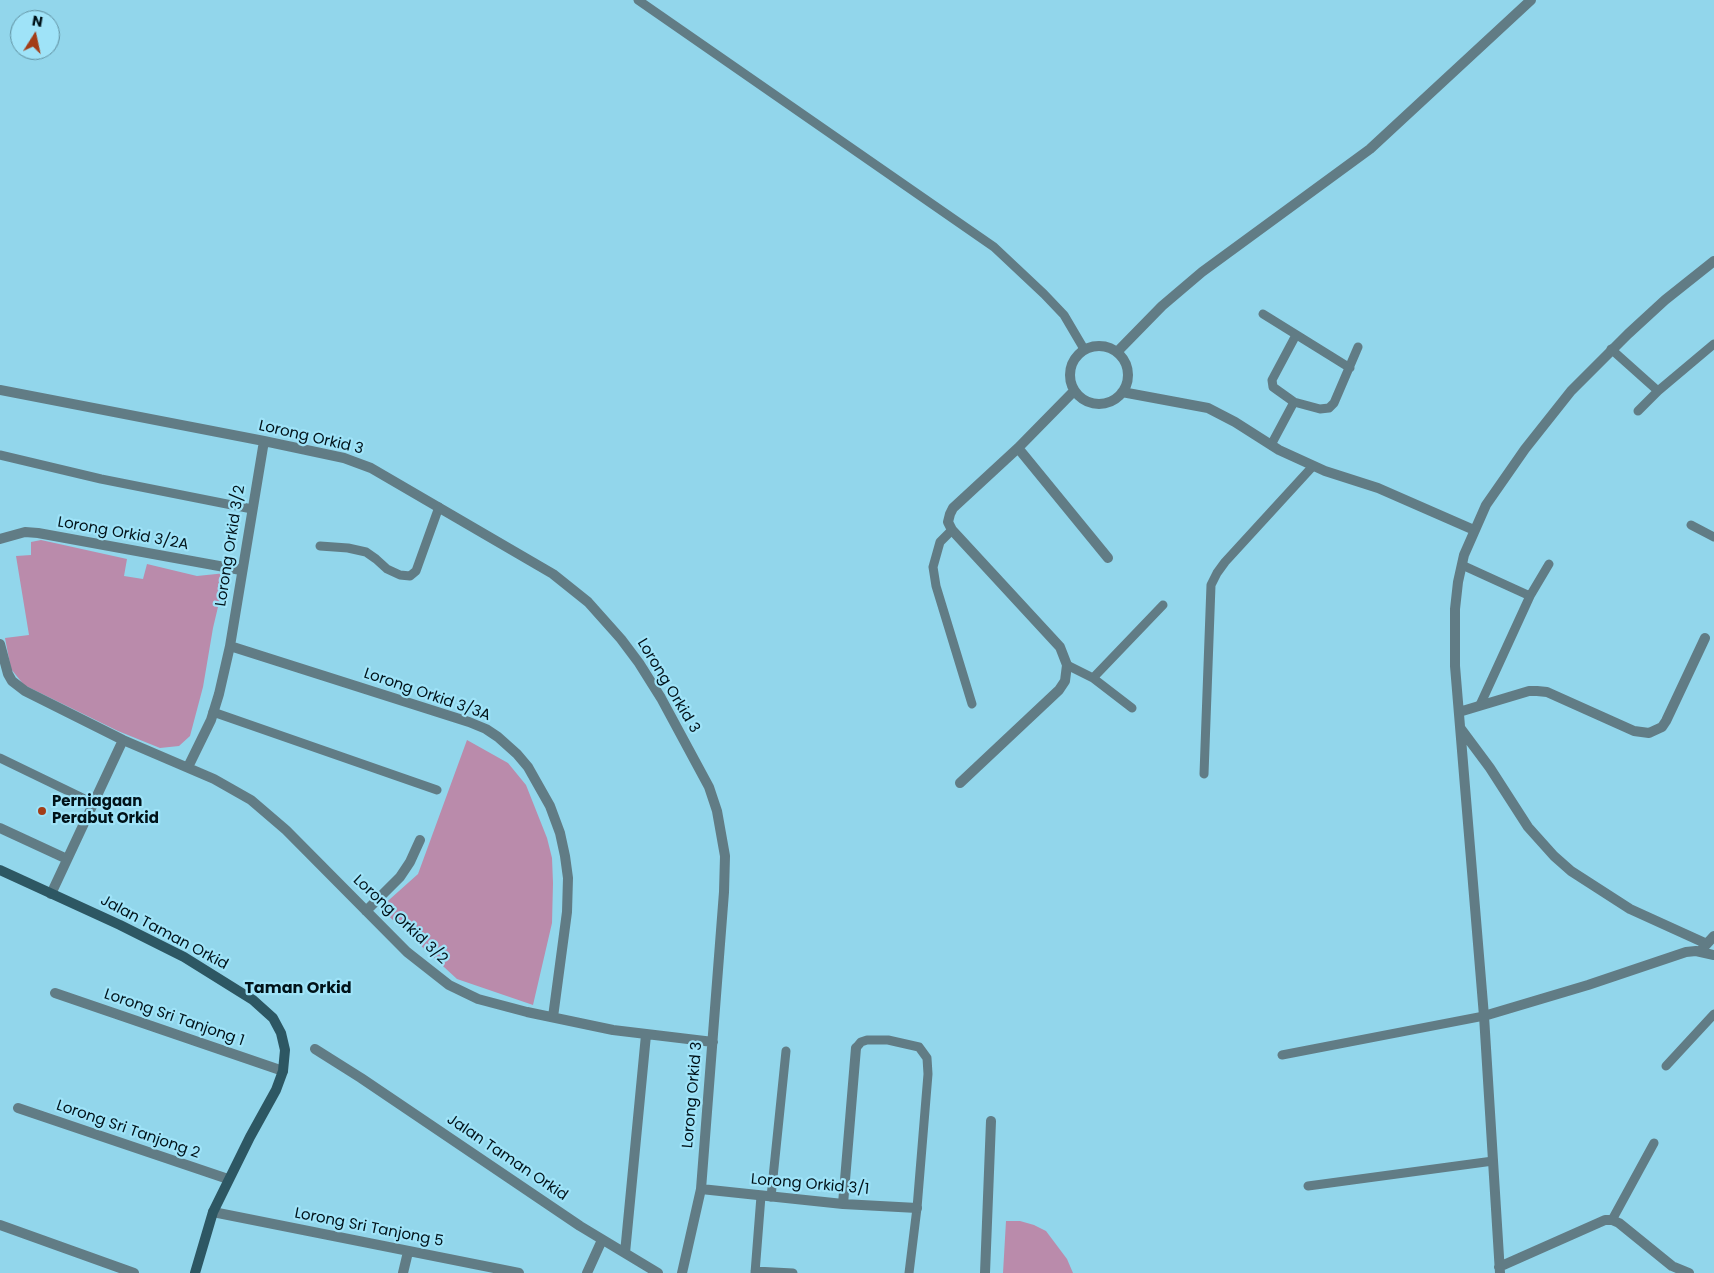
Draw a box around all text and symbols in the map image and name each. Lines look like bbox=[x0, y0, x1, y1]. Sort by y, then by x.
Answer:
north arrow bbox=[10, 10, 60, 60]
text: N bbox=[31, 10, 44, 32]
street label: Lorong Orkid 3 bbox=[257, 417, 365, 459]
street label: Lorong Orkid 3/2 bbox=[213, 484, 249, 608]
street label: Lorong Orkid 3/2A bbox=[56, 514, 190, 554]
street label: Lorong Orkid 3 bbox=[633, 636, 703, 736]
street label: Lorong Orkid 3/3A bbox=[361, 665, 493, 725]
place label: Perniagaan Perabut Orkid bbox=[52, 793, 159, 828]
marker: Perniagaan Perabut Orkid bbox=[36, 805, 48, 817]
street label: Lorong Orkid 3/2 bbox=[349, 872, 451, 968]
street label: Jalan Taman Orkid bbox=[97, 892, 231, 974]
district label: Taman Orkid bbox=[244, 979, 352, 999]
street label: Lorong Sri Tanjong 1 bbox=[102, 986, 246, 1050]
street label: Lorong Orkid 3 bbox=[679, 1041, 707, 1149]
street label: Lorong Sri Tanjong 2 bbox=[54, 1097, 202, 1163]
street label: Jalan Taman Orkid bbox=[443, 1111, 571, 1205]
street label: Lorong Orkid 3/1 bbox=[750, 1171, 870, 1199]
street label: Lorong Sri Tanjong 5 bbox=[293, 1205, 445, 1251]

